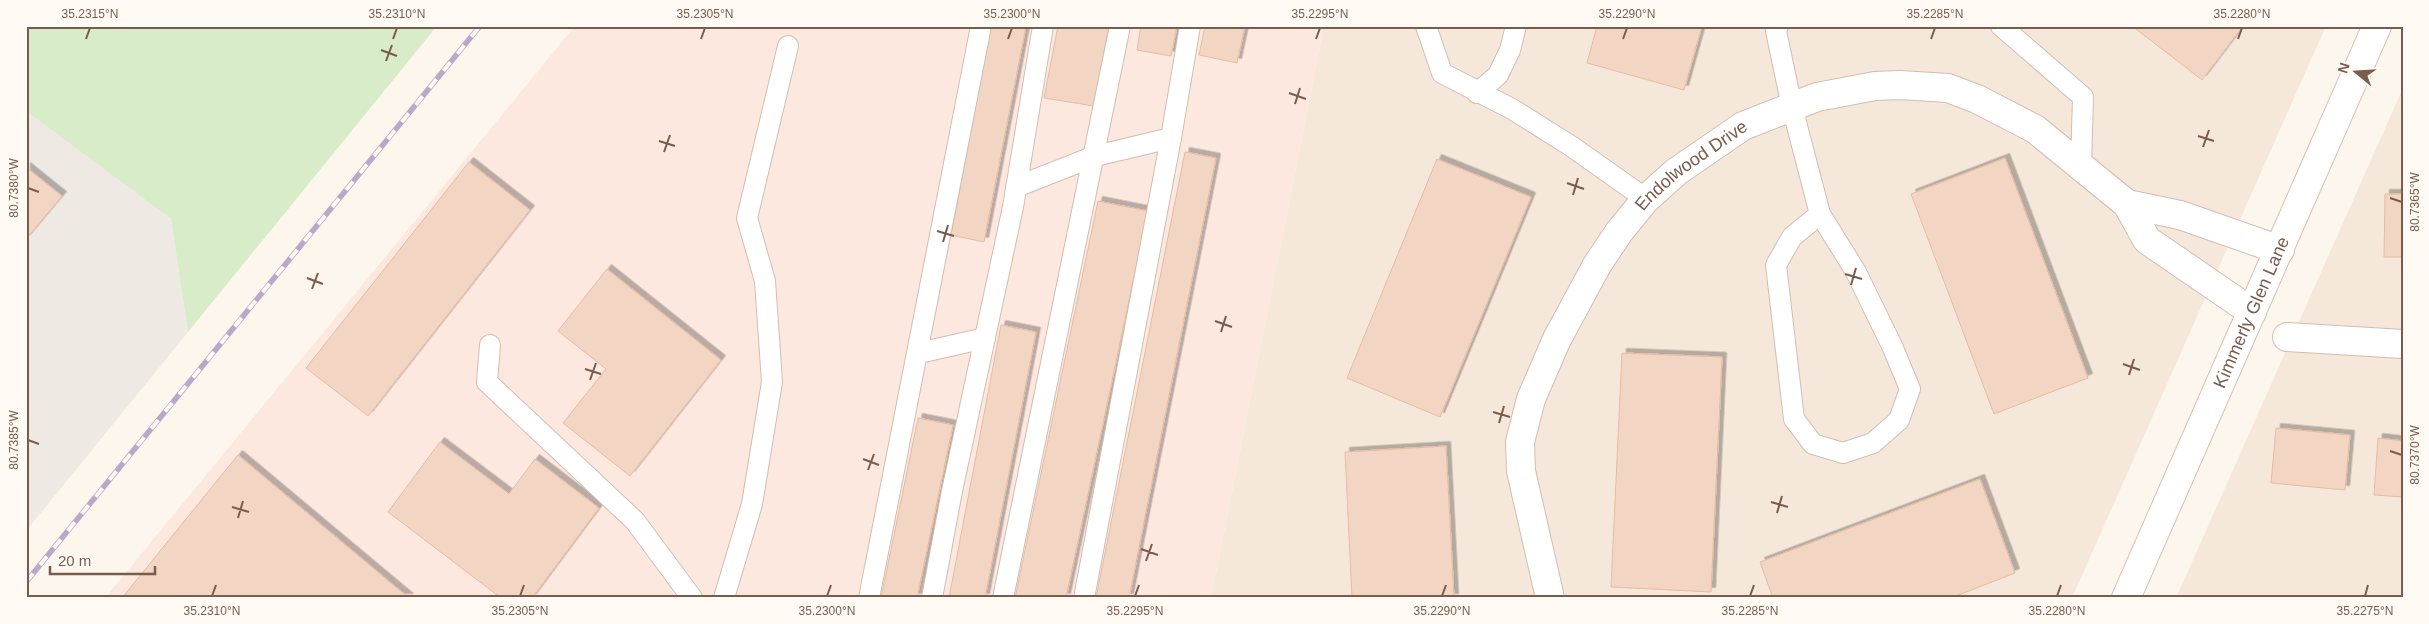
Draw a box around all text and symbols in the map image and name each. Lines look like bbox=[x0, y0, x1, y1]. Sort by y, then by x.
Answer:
text: 35.2315°N bbox=[62, 7, 118, 21]
text: 35.2310°N bbox=[369, 7, 425, 21]
text: 35.2305°N bbox=[677, 7, 733, 21]
text: 35.2300°N bbox=[984, 7, 1040, 21]
text: 35.2295°N bbox=[1292, 7, 1348, 21]
text: 35.2290°N bbox=[1599, 7, 1655, 21]
text: 35.2285°N bbox=[1907, 7, 1963, 21]
text: 35.2280°N bbox=[2214, 7, 2270, 21]
north arrow bbox=[2332, 48, 2382, 98]
text: N bbox=[2334, 61, 2353, 75]
street label: Endolwood Drive bbox=[1631, 116, 1751, 214]
text: 80.7380°W bbox=[7, 158, 21, 218]
text: 80.7365°W bbox=[2408, 172, 2422, 232]
street label: Kimmerly Glen Lane bbox=[2209, 234, 2293, 391]
text: 80.7385°W bbox=[7, 410, 21, 470]
text: 80.7370°W bbox=[2408, 425, 2422, 485]
scale bar bbox=[50, 544, 155, 576]
text: 20 m bbox=[58, 552, 91, 569]
text: 35.2310°N bbox=[184, 604, 240, 618]
text: 35.2305°N bbox=[492, 604, 548, 618]
text: 35.2300°N bbox=[799, 604, 855, 618]
text: 35.2295°N bbox=[1107, 604, 1163, 618]
text: 35.2290°N bbox=[1414, 604, 1470, 618]
text: 35.2285°N bbox=[1722, 604, 1778, 618]
text: 35.2280°N bbox=[2029, 604, 2085, 618]
text: 35.2275°N bbox=[2337, 604, 2393, 618]

